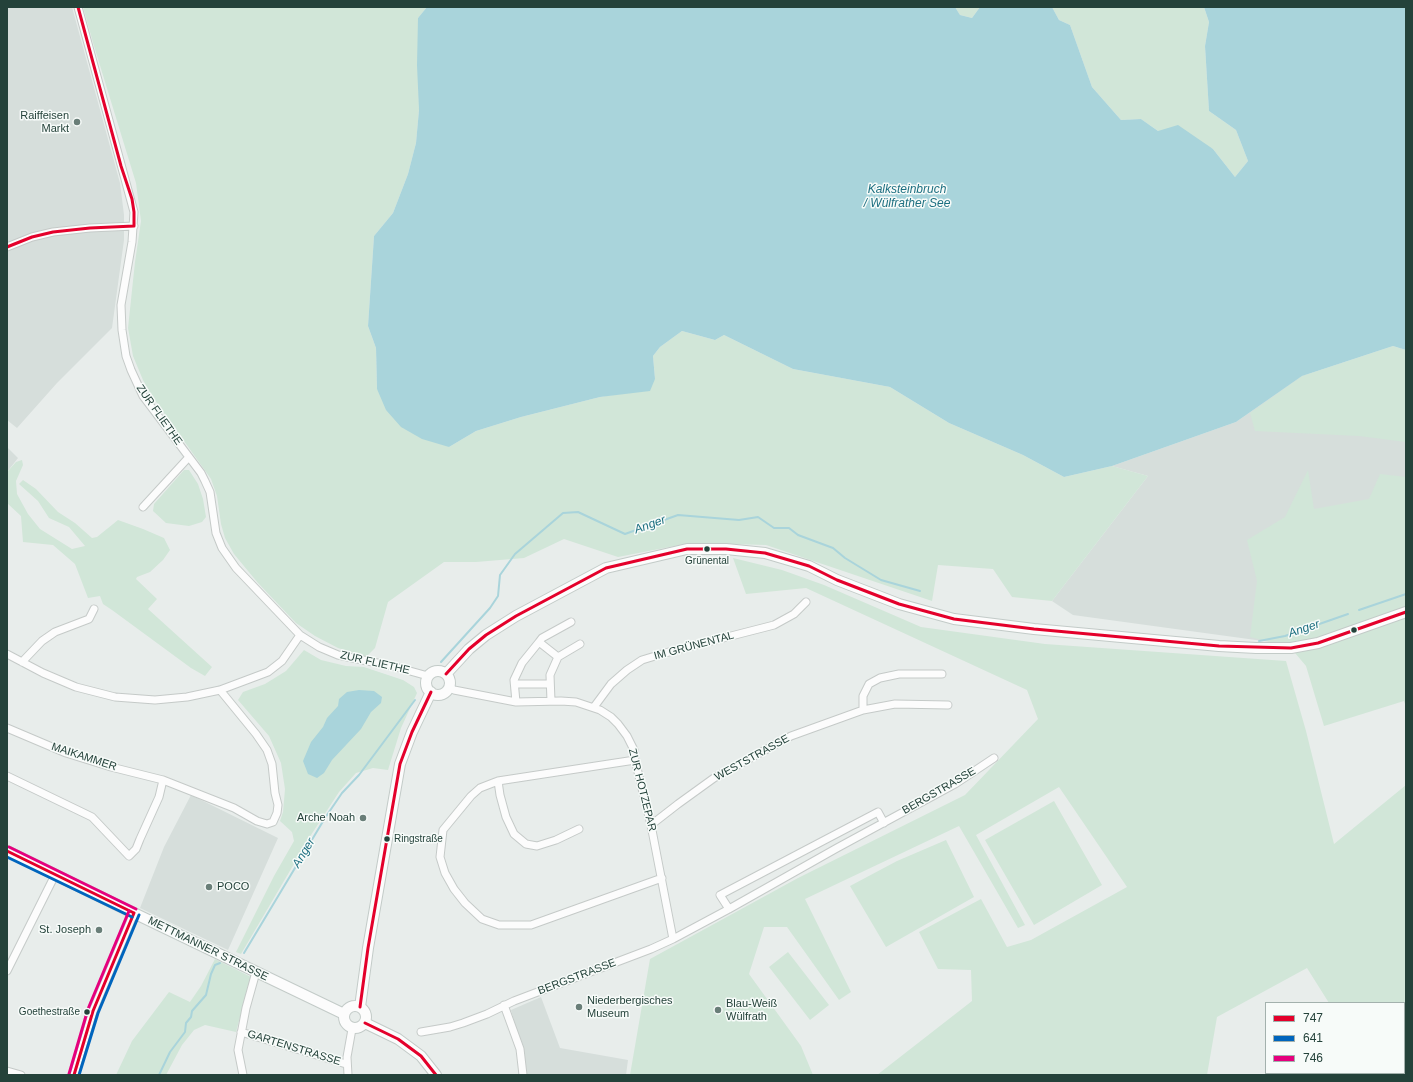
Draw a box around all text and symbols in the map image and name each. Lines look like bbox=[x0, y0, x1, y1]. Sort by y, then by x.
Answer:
place label: Raiffeisen Markt bbox=[20, 109, 69, 135]
marker: Raiffeisen Markt bbox=[72, 117, 82, 127]
water label: Kalksteinbruch / Wülfrather See bbox=[864, 183, 950, 211]
street label: ZUR FLIETHE bbox=[133, 382, 185, 448]
water label: Anger bbox=[632, 513, 668, 537]
marker: Grünental bbox=[702, 544, 712, 554]
place label: Grünental bbox=[685, 555, 729, 567]
water label: Anger bbox=[1287, 617, 1321, 641]
unlabelled marker bbox=[1349, 625, 1359, 635]
street label: IM GRÜNENTAL bbox=[653, 629, 735, 663]
street label: ZUR FLIETHE bbox=[339, 649, 411, 677]
street label: WESTSTRASSE bbox=[712, 732, 792, 784]
street label: MAIKAMMER bbox=[50, 740, 118, 774]
street label: ZUR HOTZEPAR bbox=[625, 747, 659, 833]
street label: BERGSTRASSE bbox=[900, 765, 978, 817]
place label: Arche Noah bbox=[297, 811, 355, 825]
marker: Arche Noah bbox=[358, 813, 368, 823]
place label: Ringstraße bbox=[394, 833, 443, 845]
marker: Ringstraße bbox=[382, 834, 392, 844]
water label: Anger bbox=[290, 836, 318, 870]
place label: POCO bbox=[217, 880, 249, 894]
marker: POCO bbox=[204, 882, 214, 892]
street label: METTMANNER STRASSE bbox=[146, 914, 270, 984]
place label: St. Joseph bbox=[39, 923, 91, 937]
marker: St. Joseph bbox=[94, 925, 104, 935]
street label: BERGSTRASSE bbox=[536, 956, 618, 998]
place label: Niederbergisches Museum bbox=[587, 994, 673, 1020]
place label: Blau-Weiß Wülfrath bbox=[726, 997, 777, 1023]
marker: Niederbergisches Museum bbox=[574, 1002, 584, 1012]
legend bbox=[1265, 1002, 1405, 1074]
marker: Blau-Weiß Wülfrath bbox=[713, 1005, 723, 1015]
place label: Goethestraße bbox=[19, 1006, 80, 1018]
marker: Goethestraße bbox=[82, 1007, 92, 1017]
text: 747 bbox=[1303, 1011, 1323, 1025]
street label: GARTENSTRASSE bbox=[246, 1028, 342, 1068]
text: 641 bbox=[1303, 1031, 1323, 1045]
text: 746 bbox=[1303, 1051, 1323, 1065]

